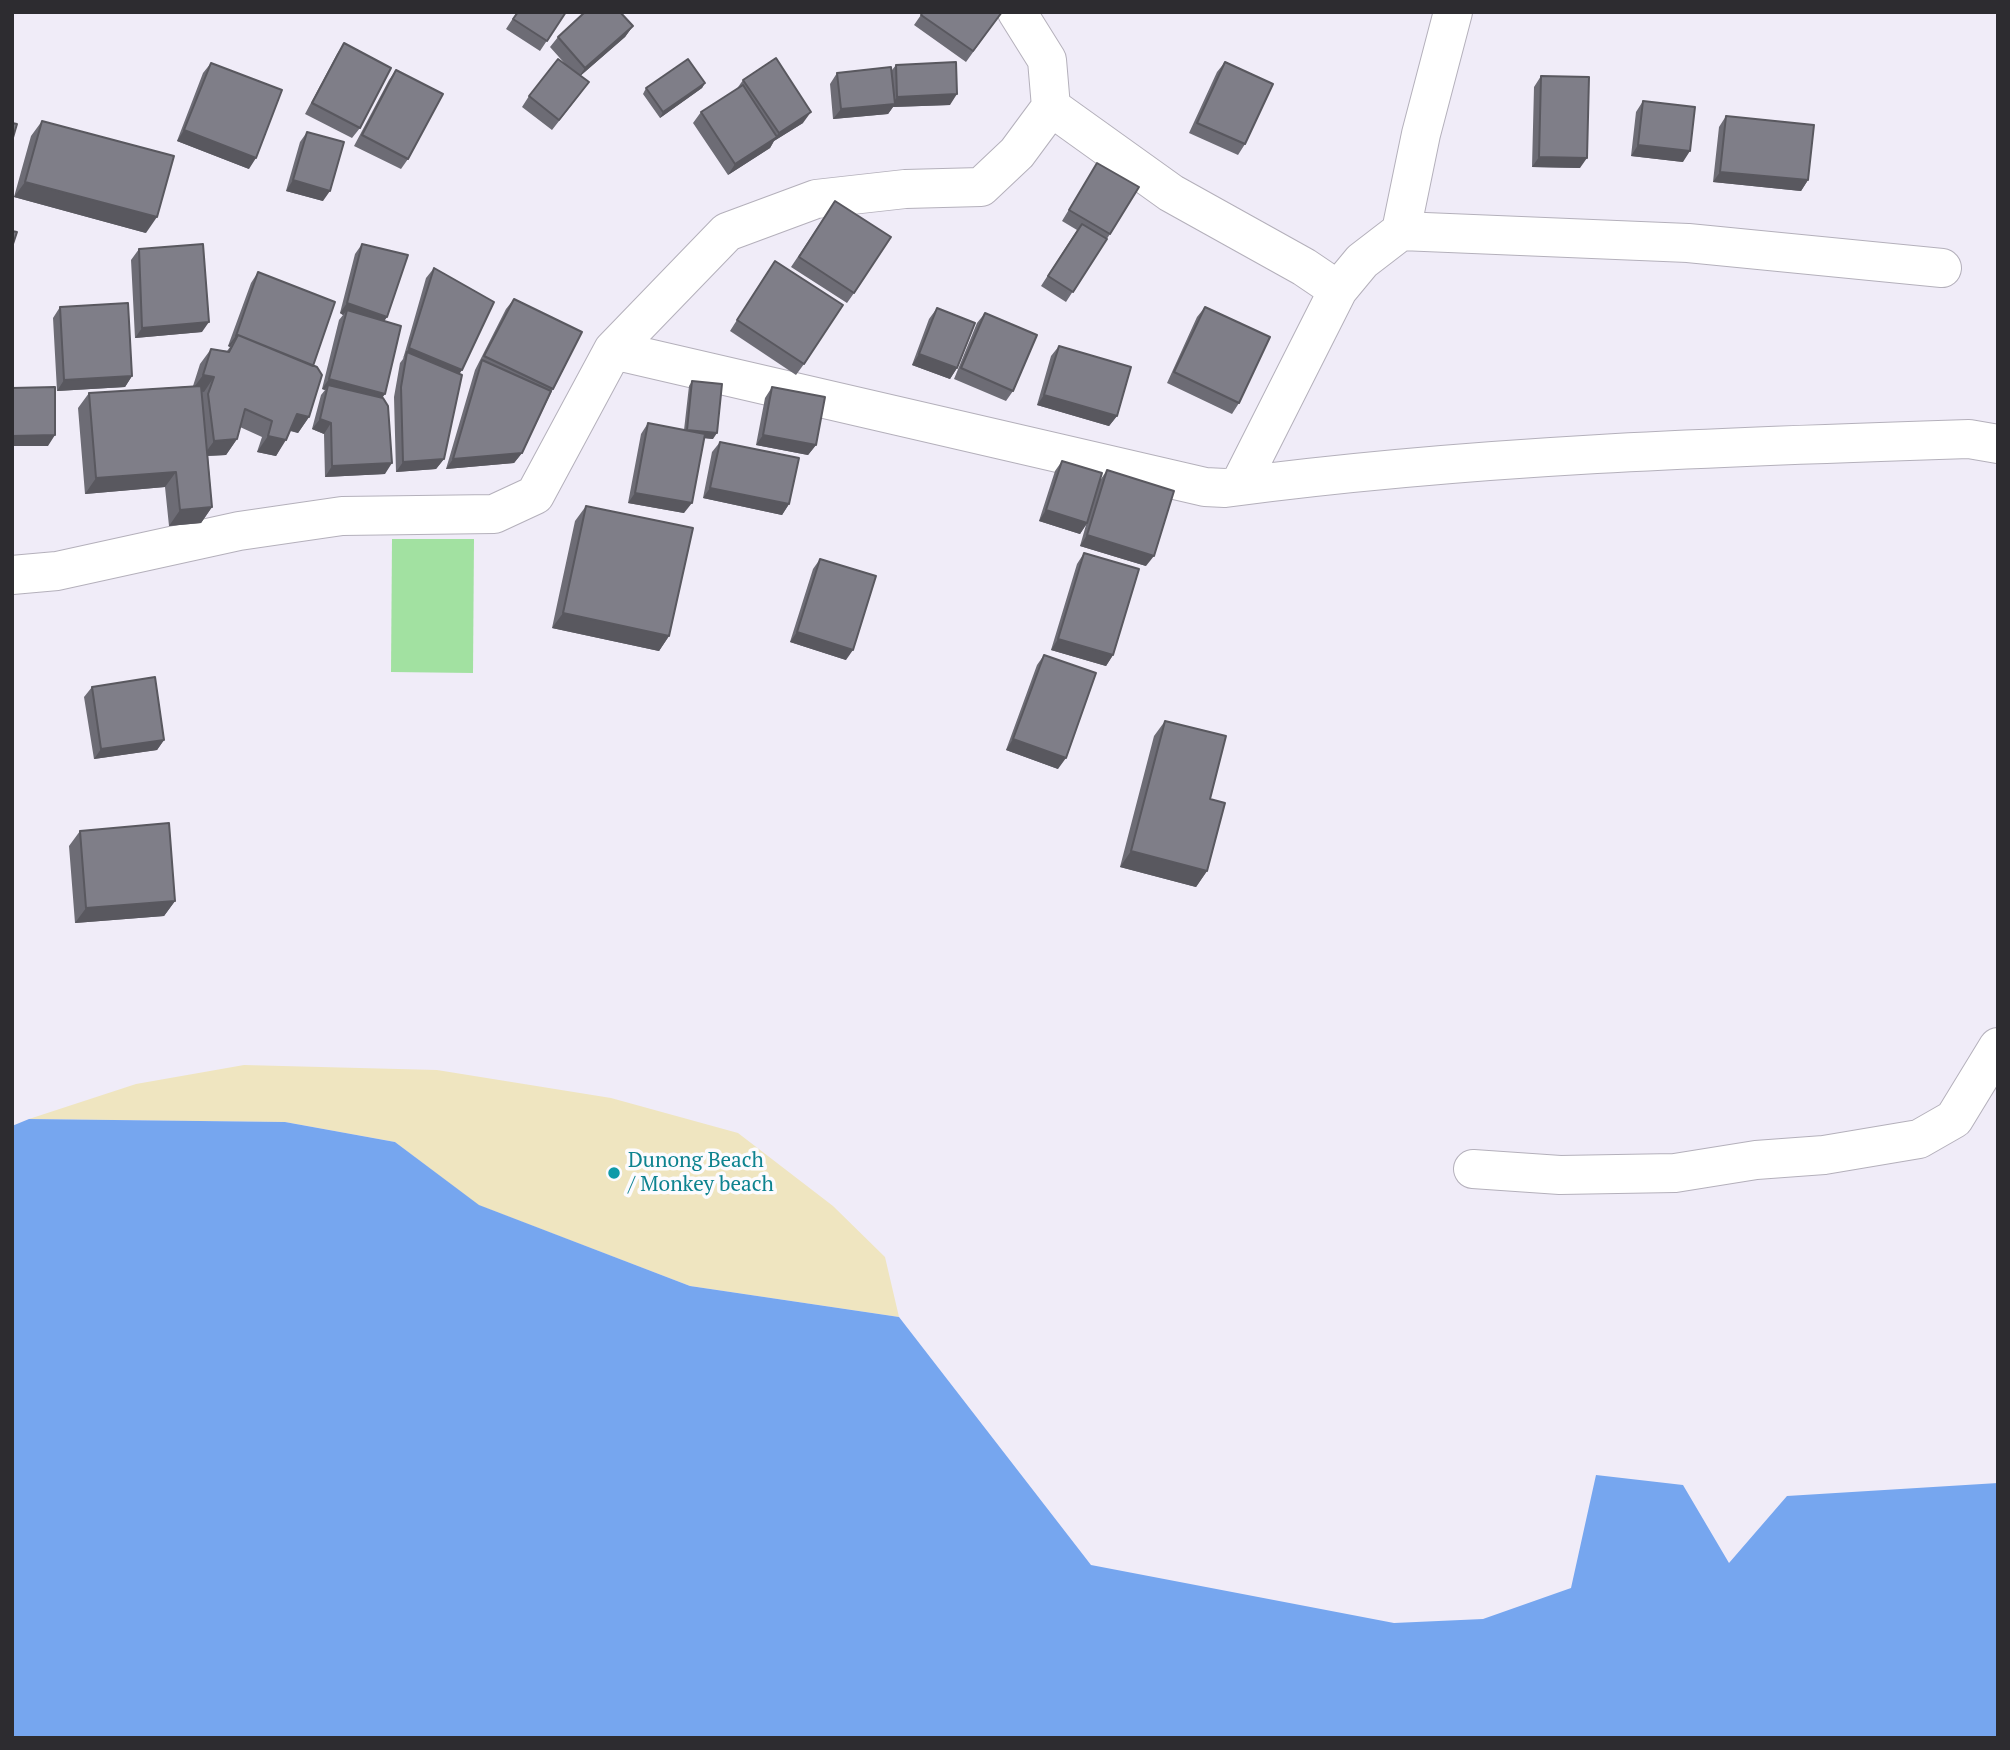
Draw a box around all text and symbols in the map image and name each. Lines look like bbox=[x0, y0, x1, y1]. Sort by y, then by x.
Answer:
place label: Dunong Beach / Monkey beach bbox=[628, 1148, 774, 1198]
marker: Dunong Beach / Monkey beach bbox=[606, 1165, 622, 1181]

